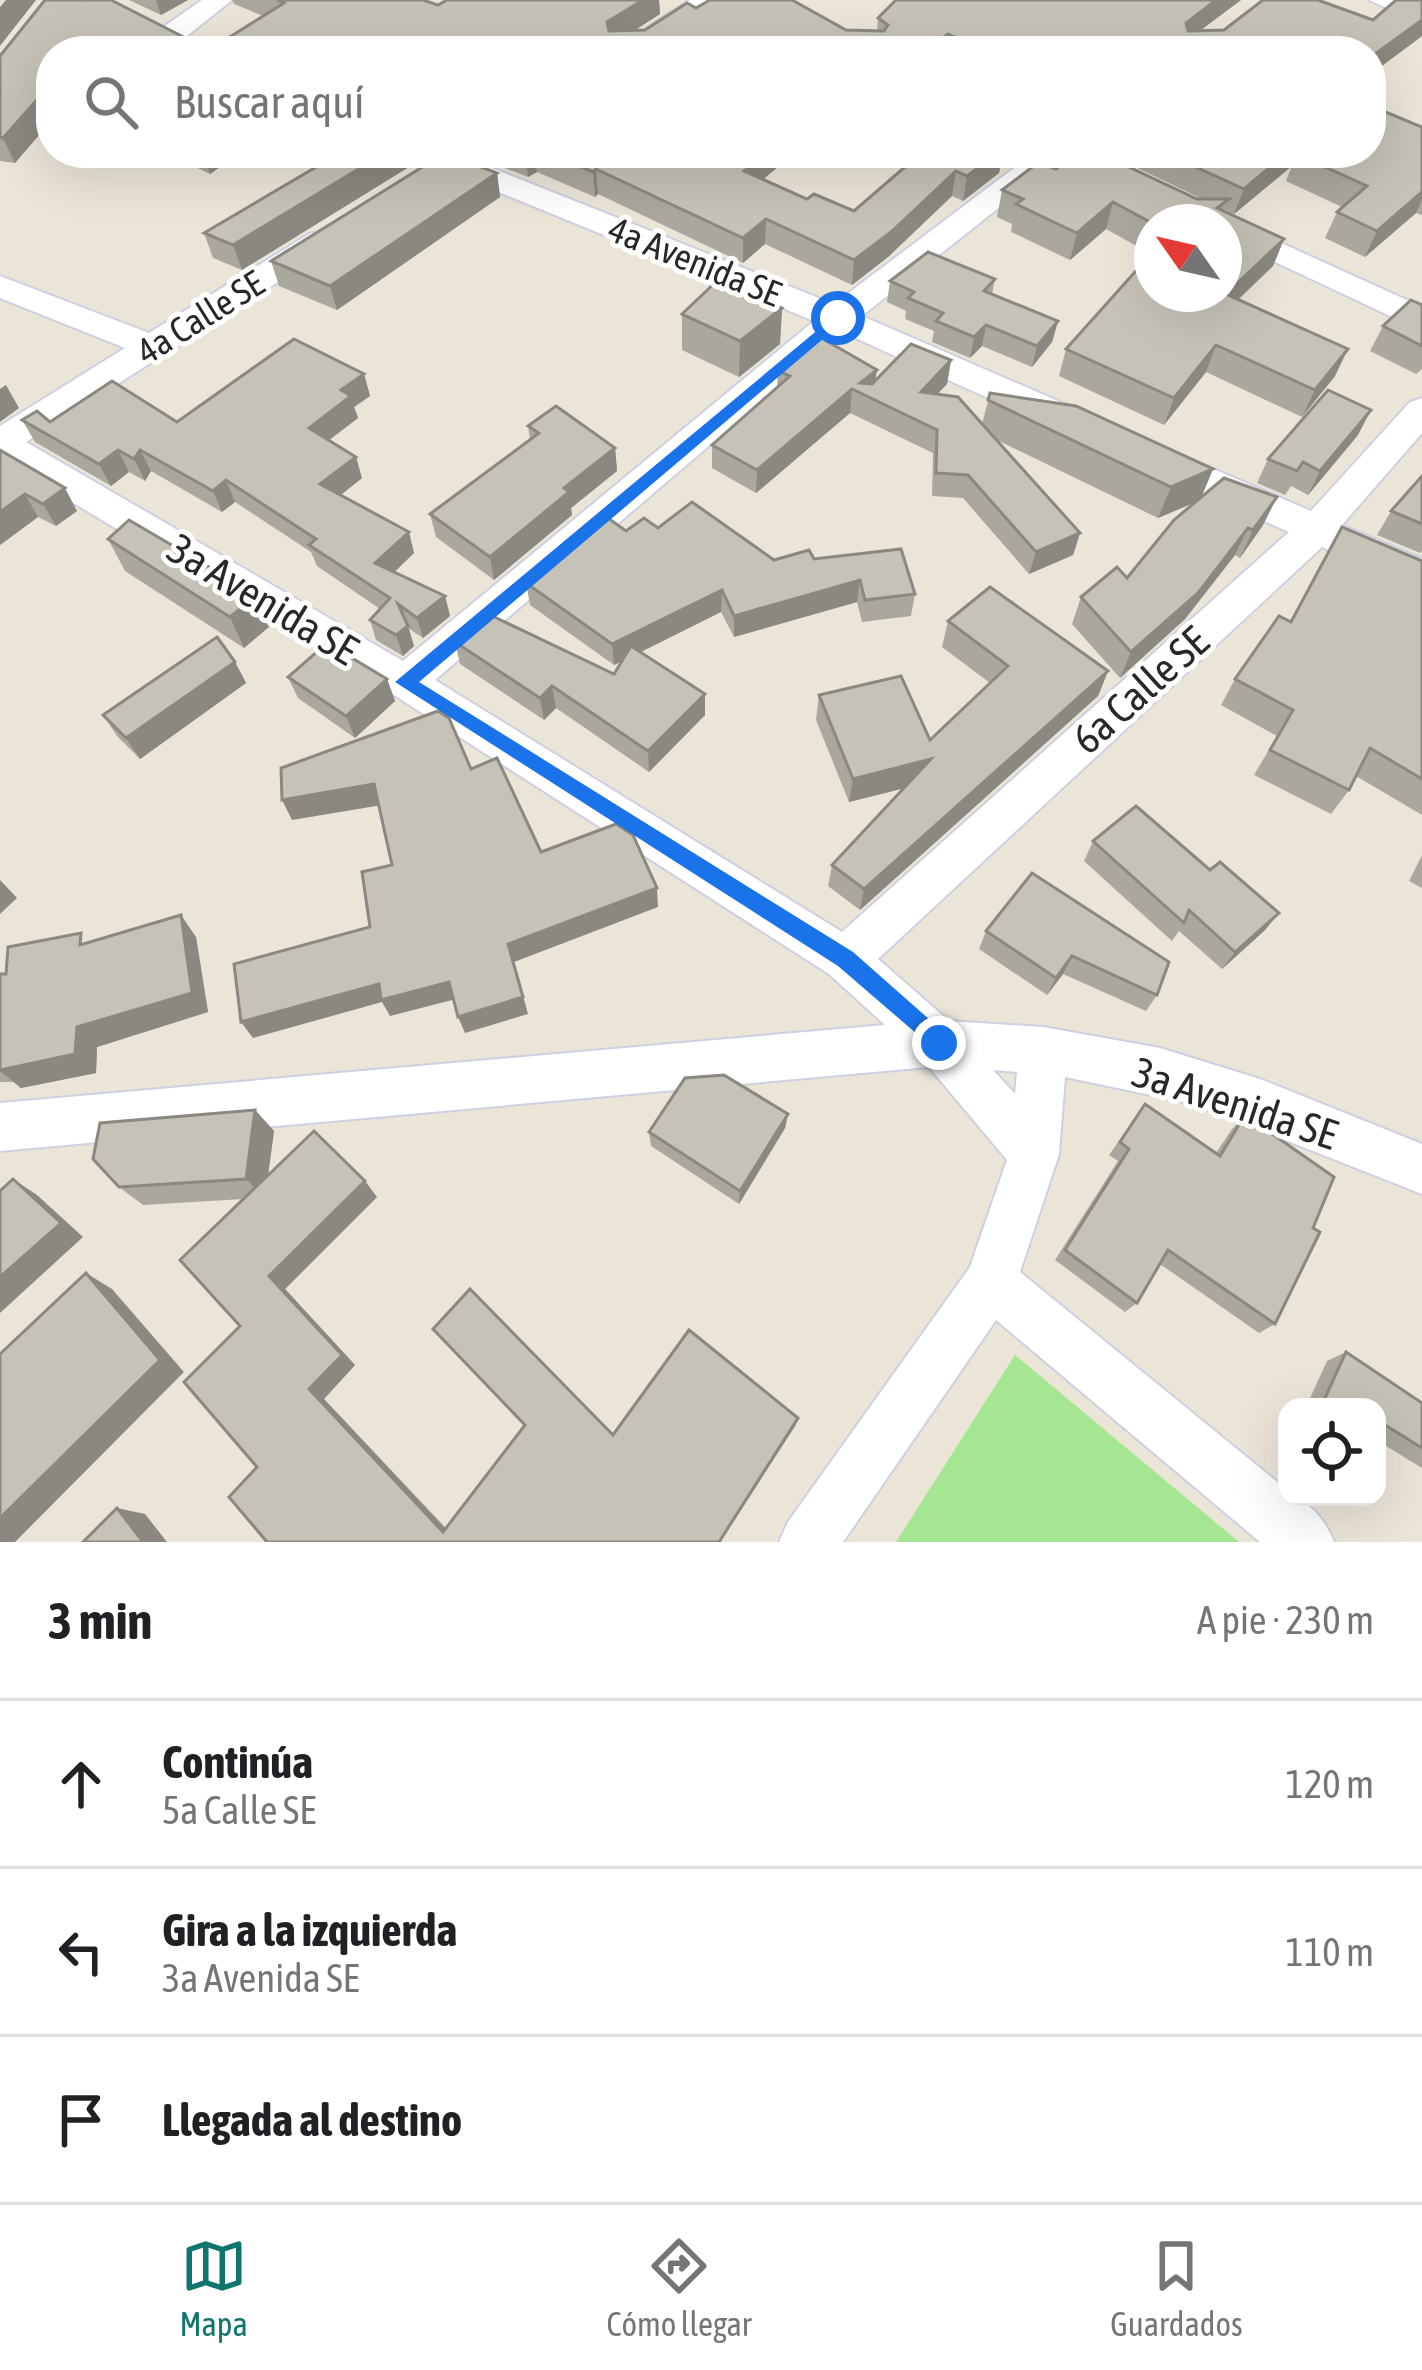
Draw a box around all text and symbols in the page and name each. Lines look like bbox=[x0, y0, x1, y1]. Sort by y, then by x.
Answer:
search box bbox=[36, 36, 1386, 168]
icon: search bbox=[78, 69, 144, 135]
text: Buscar aquí bbox=[174, 76, 364, 128]
north arrow bbox=[1134, 204, 1242, 312]
street label: 4a Avenida SE bbox=[603, 207, 787, 315]
street label: 4a Calle SE bbox=[129, 262, 271, 372]
route start bbox=[811, 291, 865, 345]
street label: 3a Avenida SE bbox=[160, 524, 366, 674]
street label: 6a Calle SE bbox=[1062, 617, 1218, 763]
route end bbox=[912, 1016, 966, 1070]
street label: 3a Avenida SE bbox=[1127, 1047, 1343, 1159]
map controls bbox=[1278, 1398, 1386, 1506]
button: locate bbox=[1278, 1398, 1386, 1506]
text: 3 min bbox=[48, 1591, 152, 1650]
text: A pie · 230 m bbox=[1197, 1598, 1374, 1642]
text: Continúa bbox=[162, 1736, 313, 1788]
icon: ahead bbox=[48, 1751, 114, 1817]
text: 120 m bbox=[1286, 1762, 1374, 1806]
text: 5a Calle SE bbox=[162, 1788, 316, 1832]
text: Gira a la izquierda bbox=[162, 1904, 457, 1956]
icon: left bbox=[48, 1919, 114, 1985]
text: 110 m bbox=[1286, 1930, 1374, 1974]
text: 3a Avenida SE bbox=[162, 1956, 359, 2000]
icon: arrive bbox=[48, 2087, 114, 2153]
text: Llegada al destino bbox=[162, 2094, 462, 2146]
tab: Mapa bbox=[179, 2233, 248, 2343]
tab: Cómo llegar bbox=[607, 2233, 752, 2343]
tab: Guardados bbox=[1110, 2233, 1243, 2343]

